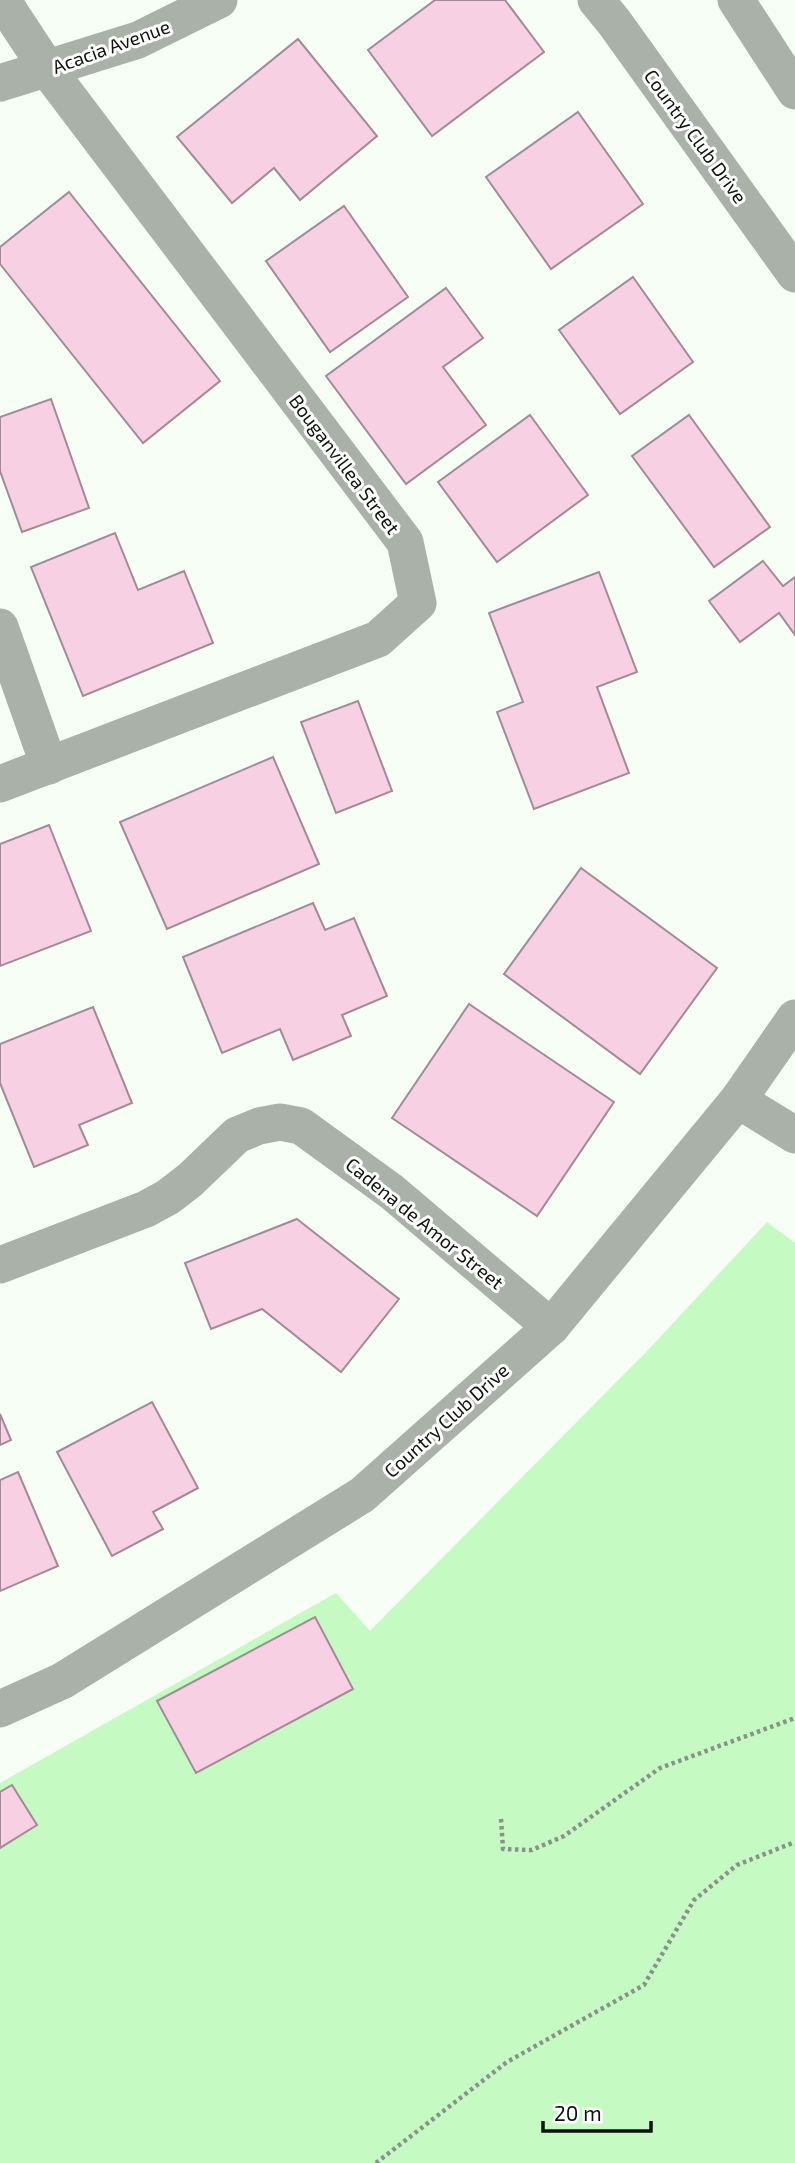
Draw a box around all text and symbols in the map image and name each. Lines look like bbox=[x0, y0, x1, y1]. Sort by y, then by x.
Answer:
street label: Acacia Avenue bbox=[49, 14, 173, 78]
street label: Country Club Drive bbox=[640, 65, 752, 207]
street label: Bouganvillea Street bbox=[285, 390, 405, 538]
street label: Cadena de Amor Street bbox=[341, 1152, 509, 1294]
street label: Country Club Drive bbox=[379, 1358, 513, 1482]
scale bar bbox=[543, 2090, 652, 2134]
text: 20 m bbox=[554, 2100, 602, 2125]

